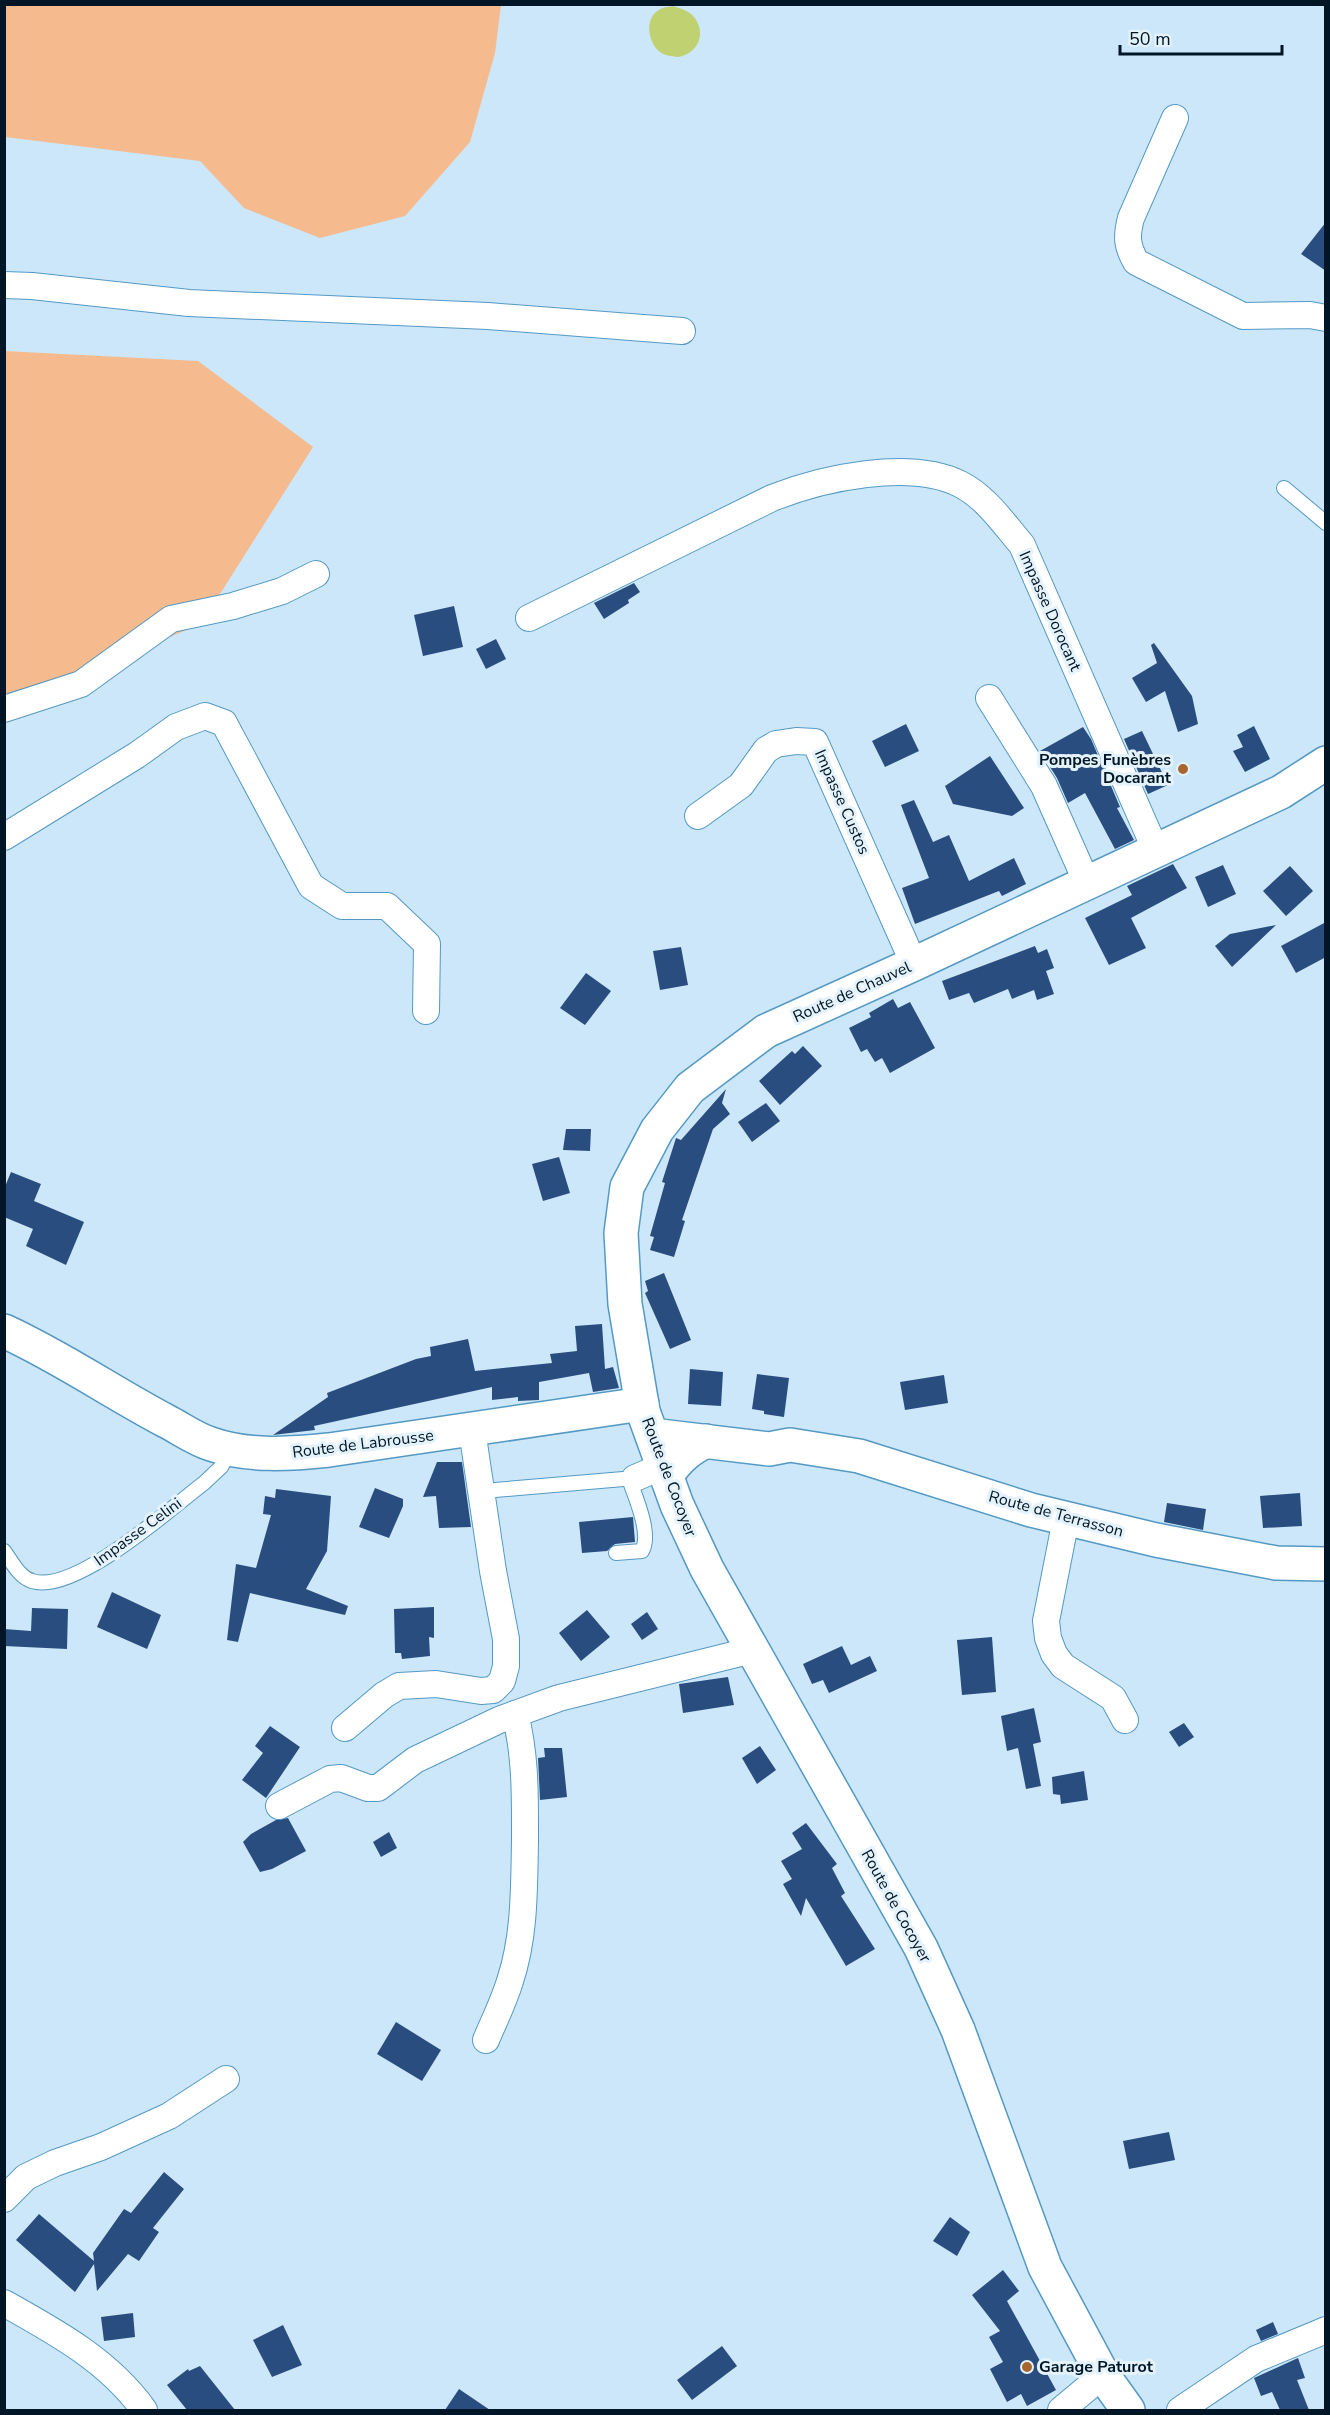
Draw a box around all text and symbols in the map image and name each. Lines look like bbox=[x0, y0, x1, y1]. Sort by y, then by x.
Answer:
scale bar bbox=[1120, 18, 1282, 56]
text: 50 m bbox=[1129, 27, 1171, 51]
street label: Impasse Dorocant bbox=[1014, 547, 1087, 675]
street label: Impasse Custos bbox=[809, 746, 875, 858]
place label: Pompes Funèbres Docarant bbox=[1039, 749, 1172, 789]
marker: Pompes Funèbres Docarant bbox=[1176, 762, 1190, 776]
street label: Route de Chauvel bbox=[789, 956, 915, 1028]
street label: Route de Cocoyer bbox=[636, 1414, 702, 1540]
street label: Route de Labrousse bbox=[291, 1424, 435, 1464]
street label: Route de Terrasson bbox=[986, 1485, 1126, 1543]
street label: Impasse Celini bbox=[90, 1493, 186, 1571]
street label: Route de Cocoyer bbox=[856, 1846, 936, 1967]
place label: Garage Paturot bbox=[1039, 2356, 1154, 2378]
marker: Garage Paturot bbox=[1020, 2360, 1034, 2374]

